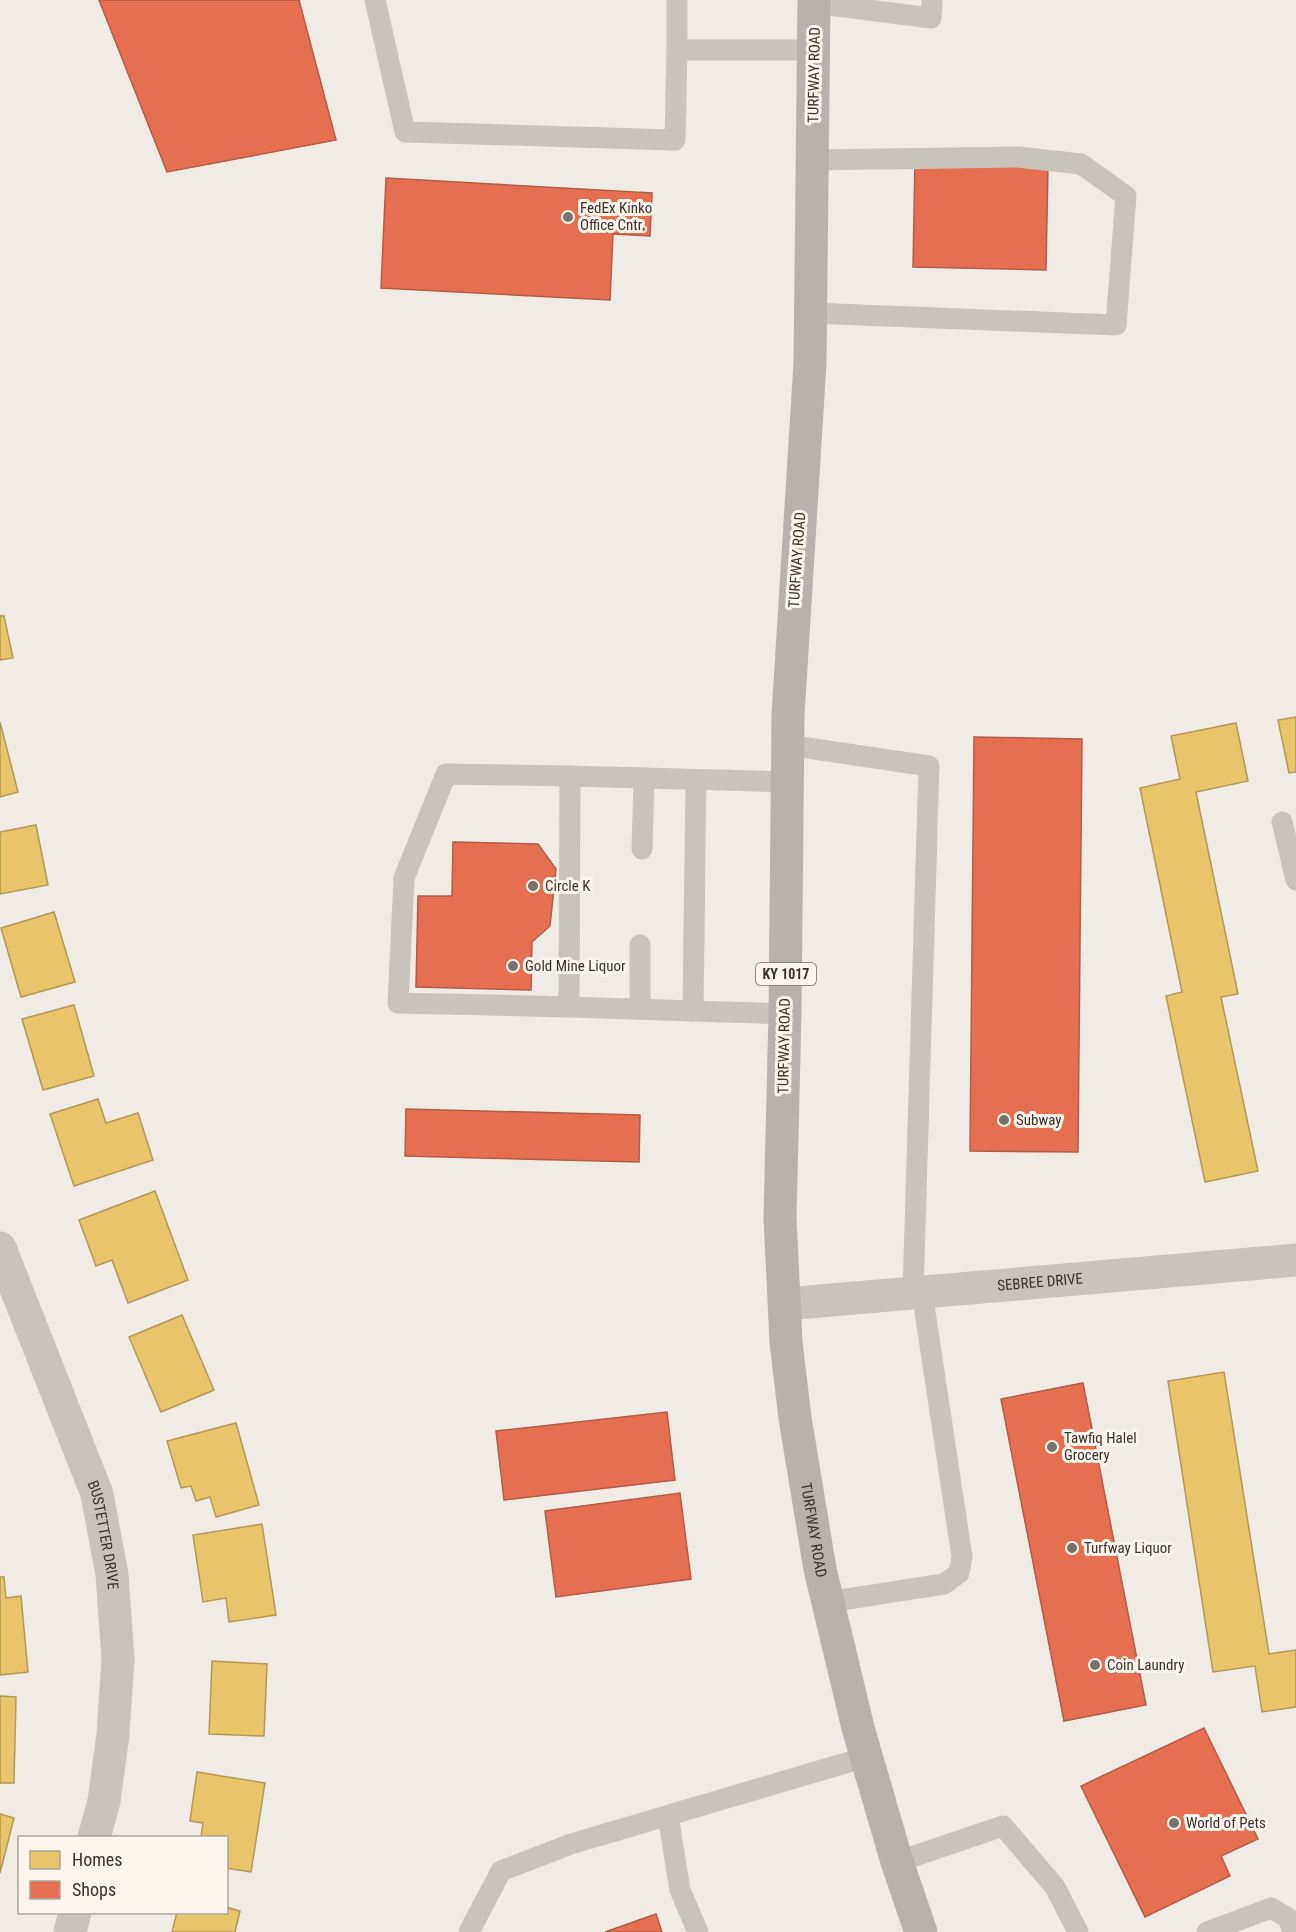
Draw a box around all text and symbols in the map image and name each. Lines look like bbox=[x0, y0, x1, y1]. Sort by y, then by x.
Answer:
street label: TURFWAY ROAD bbox=[804, 27, 824, 123]
place label: FedEx Kinko Office Cntr. bbox=[580, 199, 652, 234]
marker: FedEx Kinko Office Cntr. bbox=[561, 210, 575, 224]
street label: TURFWAY ROAD bbox=[785, 512, 809, 608]
place label: Circle K bbox=[545, 877, 591, 895]
marker: Circle K bbox=[526, 879, 540, 893]
place label: Gold Mine Liquor bbox=[525, 957, 626, 975]
marker: Gold Mine Liquor bbox=[506, 959, 520, 973]
road number: KY 1017 bbox=[756, 963, 816, 985]
street label: TURFWAY ROAD bbox=[774, 998, 794, 1094]
place label: Subway bbox=[1016, 1111, 1062, 1129]
marker: Subway bbox=[997, 1113, 1011, 1127]
street label: SEBREE DRIVE bbox=[996, 1269, 1084, 1295]
place label: Tawfiq Halel Grocery bbox=[1064, 1429, 1137, 1464]
marker: Tawfiq Halel Grocery bbox=[1045, 1440, 1059, 1454]
street label: BUSTETTER DRIVE bbox=[84, 1478, 122, 1590]
street label: TURFWAY ROAD bbox=[797, 1481, 831, 1579]
place label: Turfway Liquor bbox=[1084, 1539, 1172, 1557]
marker: Turfway Liquor bbox=[1065, 1541, 1079, 1555]
place label: Coin Laundry bbox=[1107, 1656, 1184, 1674]
marker: Coin Laundry bbox=[1088, 1658, 1102, 1672]
place label: World of Pets bbox=[1186, 1814, 1266, 1832]
marker: World of Pets bbox=[1167, 1816, 1181, 1830]
legend bbox=[18, 1836, 228, 1914]
text: Homes bbox=[72, 1849, 122, 1870]
text: Shops bbox=[72, 1879, 116, 1900]

